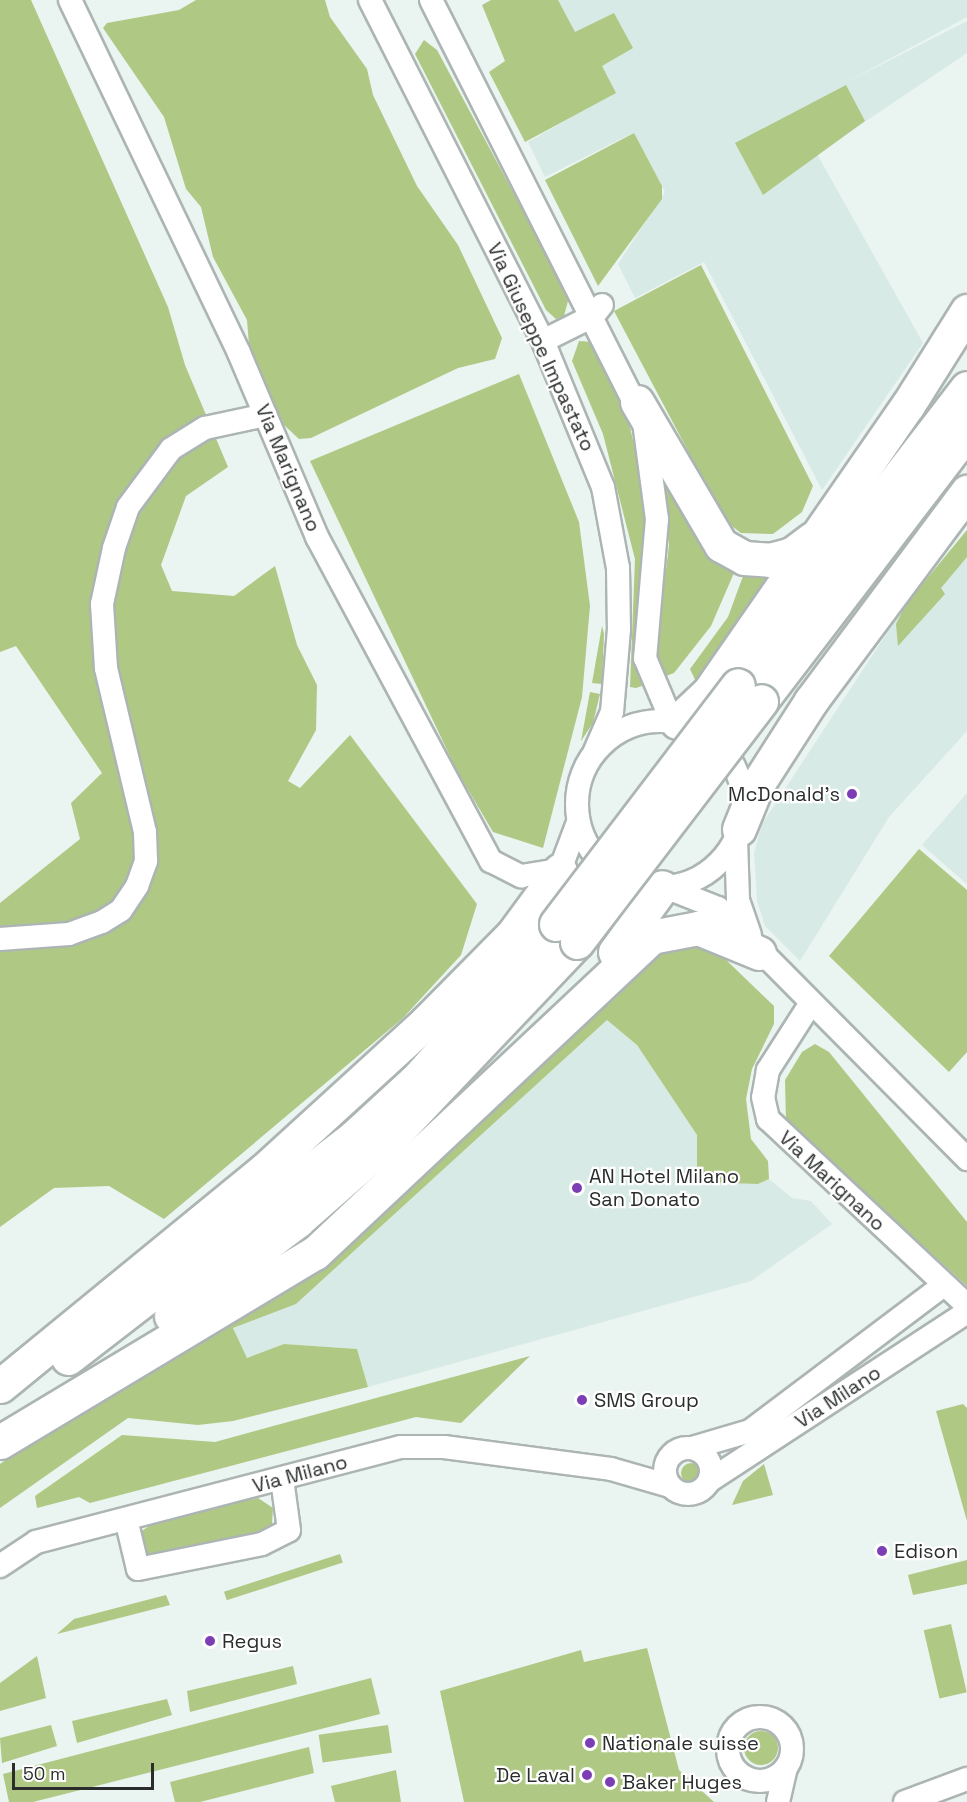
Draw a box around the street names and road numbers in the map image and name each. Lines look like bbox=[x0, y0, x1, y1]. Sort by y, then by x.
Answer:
street label: Via Giuseppe Impastato bbox=[482, 239, 600, 455]
street label: Via Marignano bbox=[250, 401, 326, 535]
street label: Via Marignano bbox=[774, 1126, 890, 1236]
street label: Via Milano bbox=[791, 1360, 885, 1434]
street label: Via Milano bbox=[250, 1450, 350, 1498]

